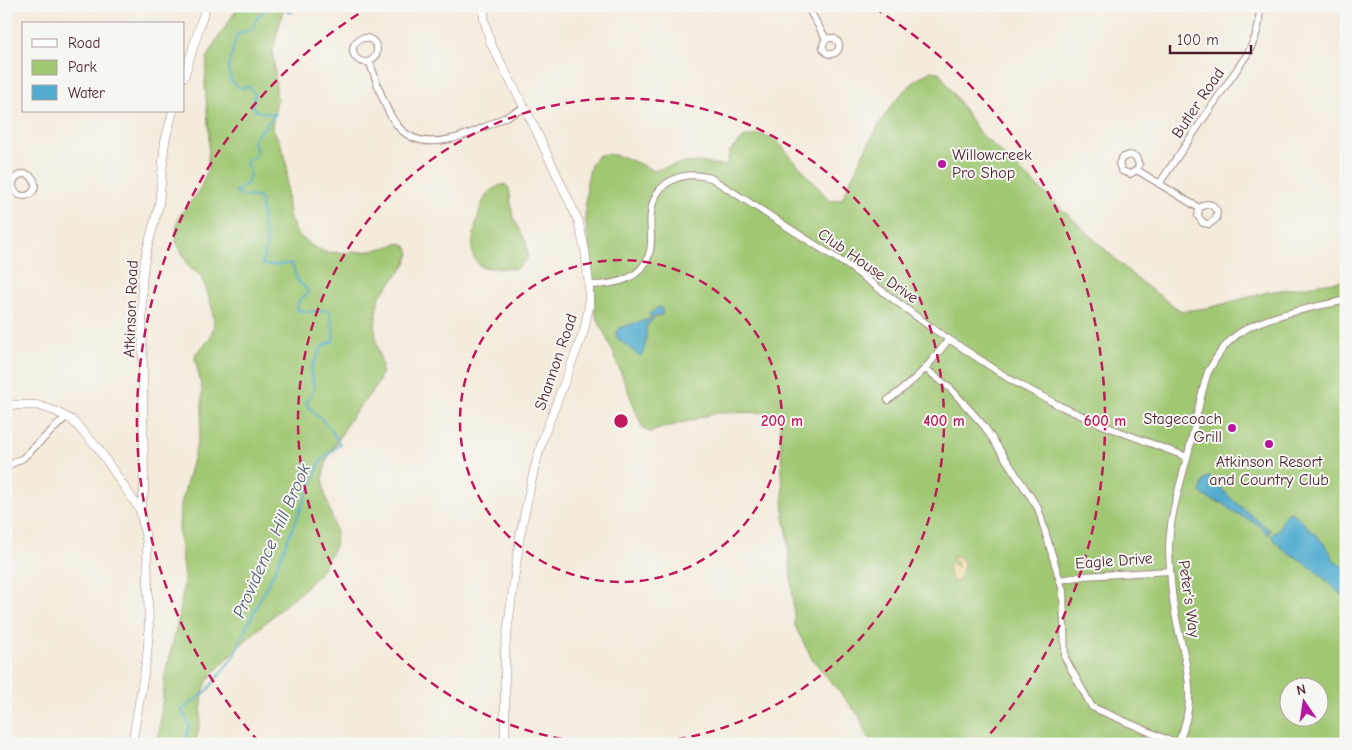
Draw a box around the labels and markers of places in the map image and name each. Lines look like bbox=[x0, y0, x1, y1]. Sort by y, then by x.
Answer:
place label: Willowcreek Pro Shop bbox=[952, 146, 1032, 182]
marker: Willowcreek Pro Shop bbox=[936, 158, 948, 170]
place label: Stagecoach Grill bbox=[1144, 410, 1222, 446]
centre of rings bbox=[612, 412, 630, 430]
marker: Stagecoach Grill bbox=[1226, 422, 1238, 434]
marker: Atkinson Resort and Country Club bbox=[1263, 438, 1275, 450]
place label: Atkinson Resort and Country Club bbox=[1209, 453, 1329, 489]

